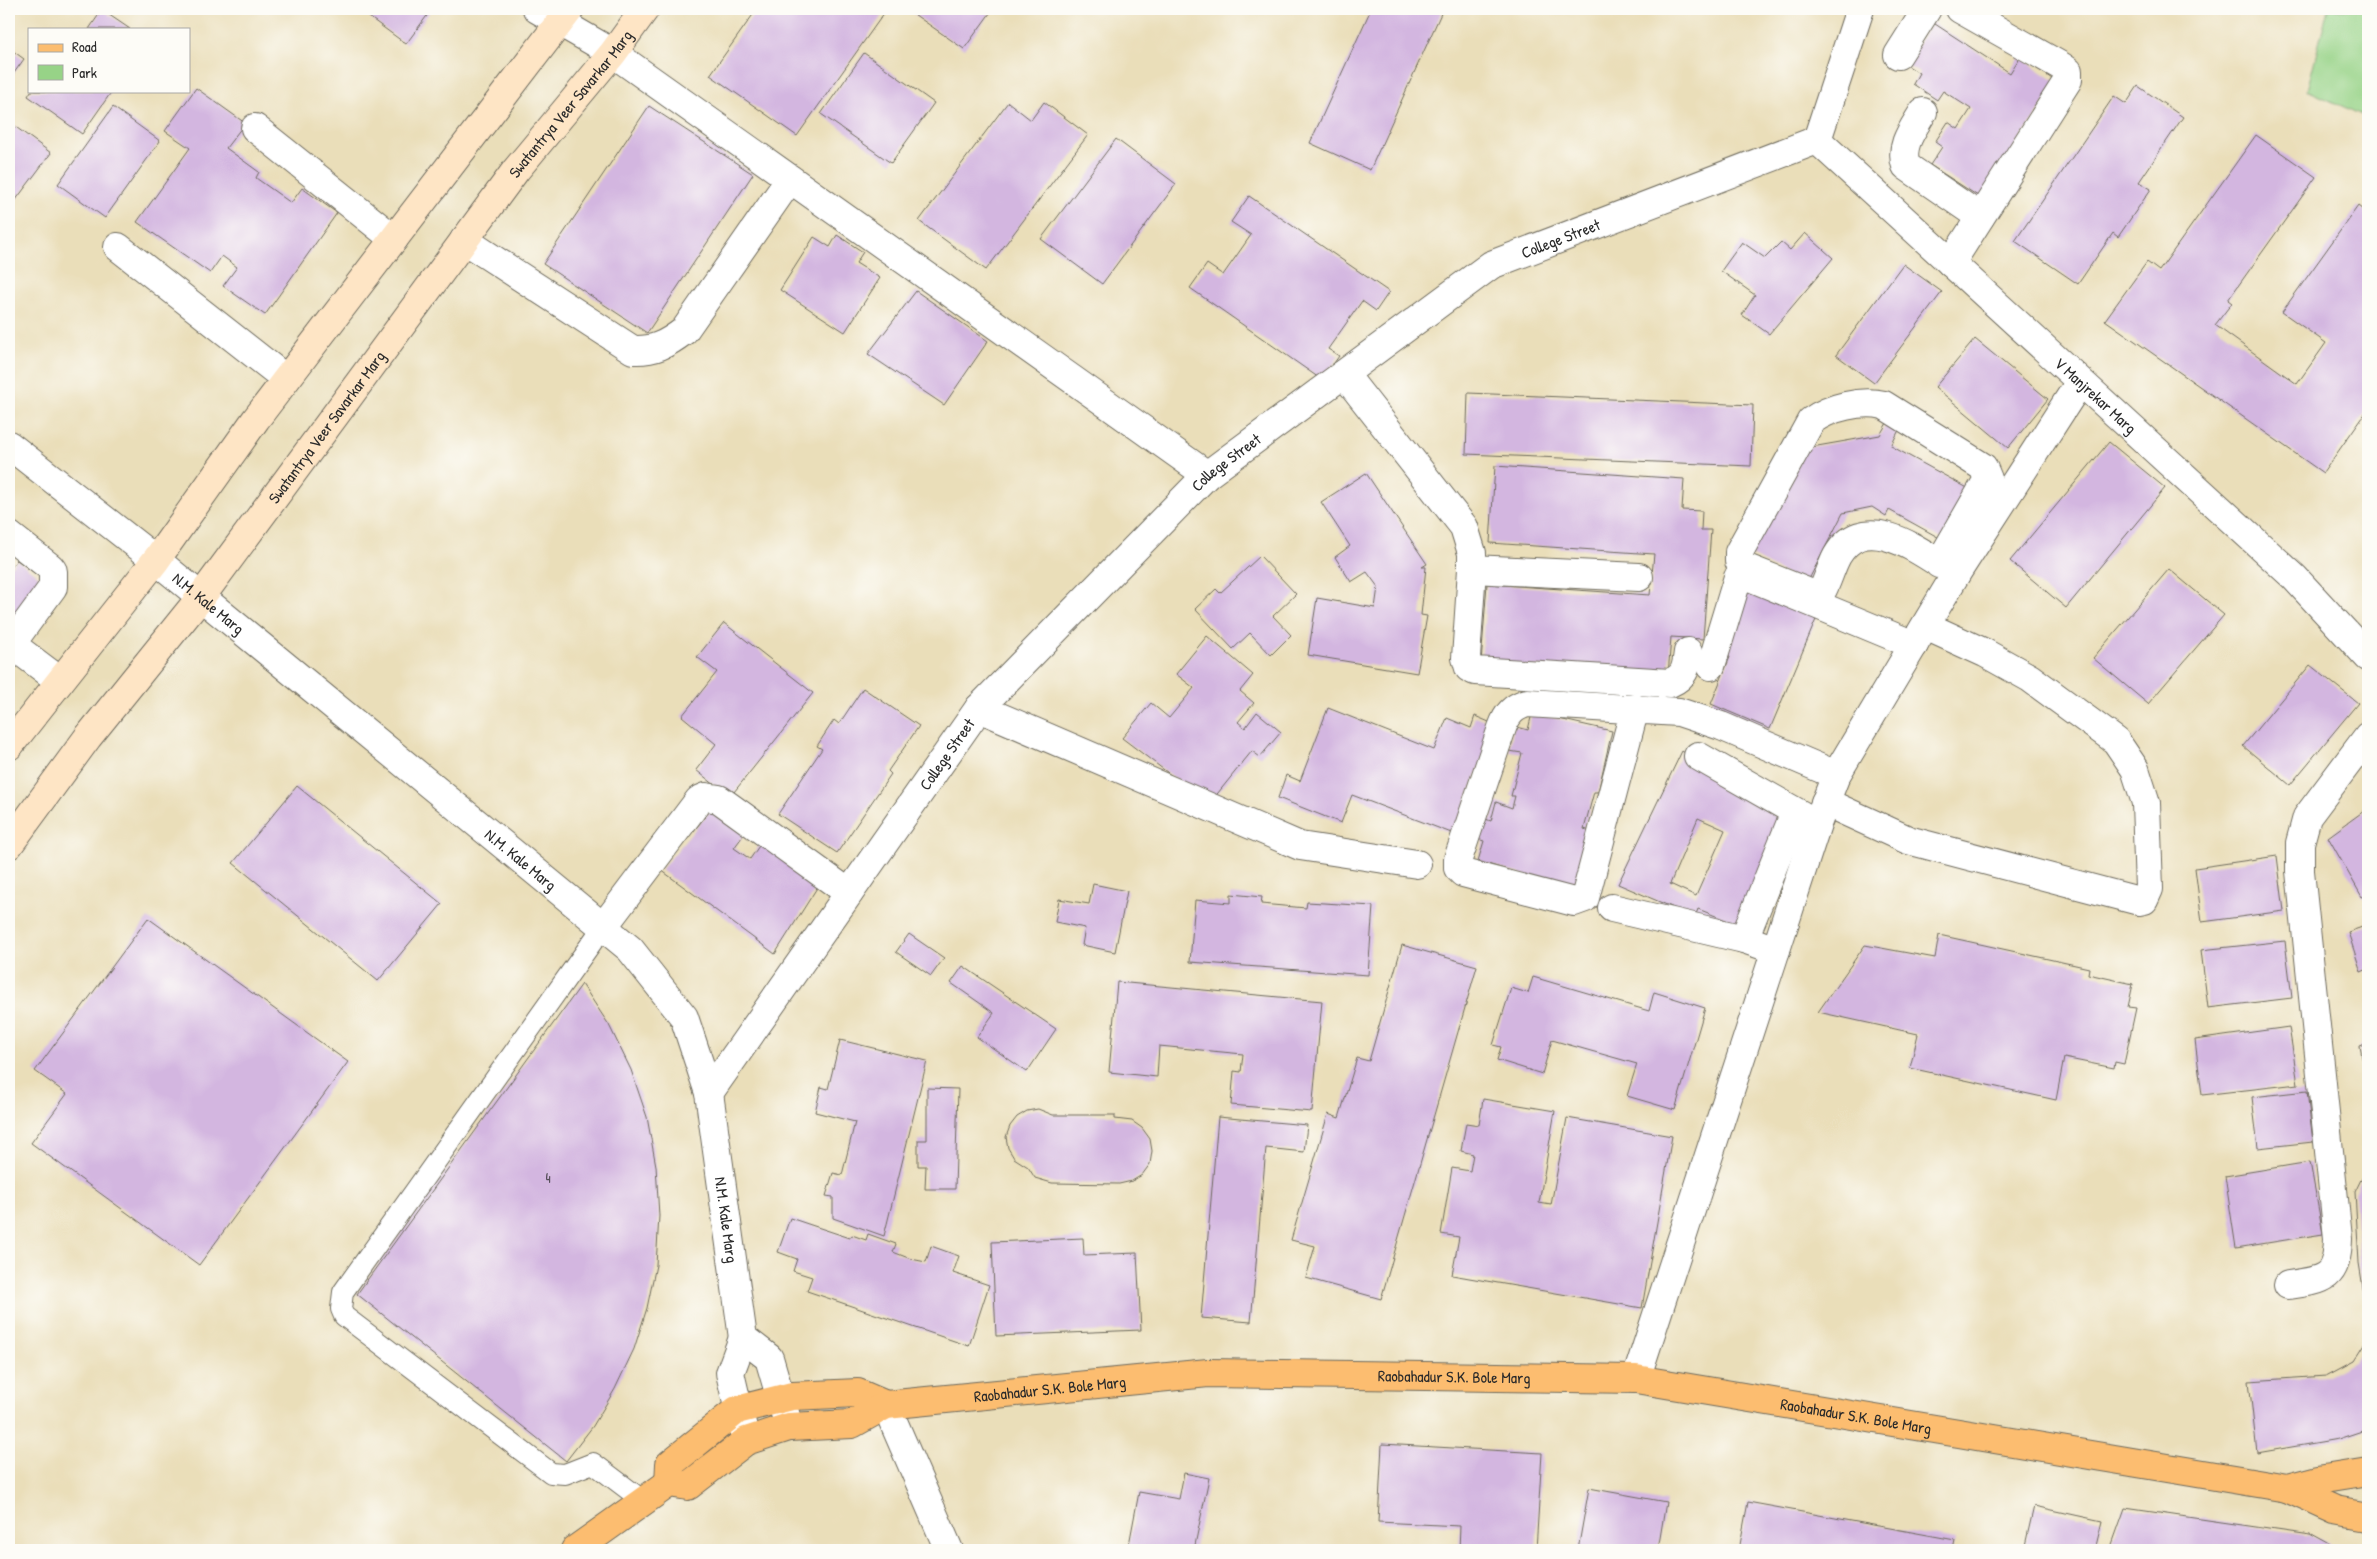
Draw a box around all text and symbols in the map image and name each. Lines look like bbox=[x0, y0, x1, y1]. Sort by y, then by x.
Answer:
street label: Swatantrya Veer Savarkar Marg bbox=[503, 26, 637, 182]
legend bbox=[28, 28, 190, 92]
text: Road bbox=[72, 36, 97, 57]
text: Park bbox=[72, 62, 97, 83]
street label: College Street bbox=[1518, 213, 1604, 263]
street label: Swatantrya Veer Savarkar Marg bbox=[263, 346, 390, 508]
street label: V Manjrekar Marg bbox=[2050, 352, 2141, 439]
street label: College Street bbox=[1186, 428, 1266, 496]
street label: N.M. Kale Marg bbox=[168, 567, 249, 639]
street label: College Street bbox=[914, 713, 980, 794]
street label: N.M. Kale Marg bbox=[480, 823, 561, 895]
house number: 4 bbox=[545, 1168, 551, 1187]
street label: N.M. Kale Marg bbox=[710, 1175, 743, 1264]
street label: Raobahadur S.K. Bole Marg bbox=[1378, 1364, 1531, 1389]
street label: Raobahadur S.K. Bole Marg bbox=[973, 1370, 1127, 1407]
street label: Raobahadur S.K. Bole Marg bbox=[1779, 1392, 1933, 1439]

